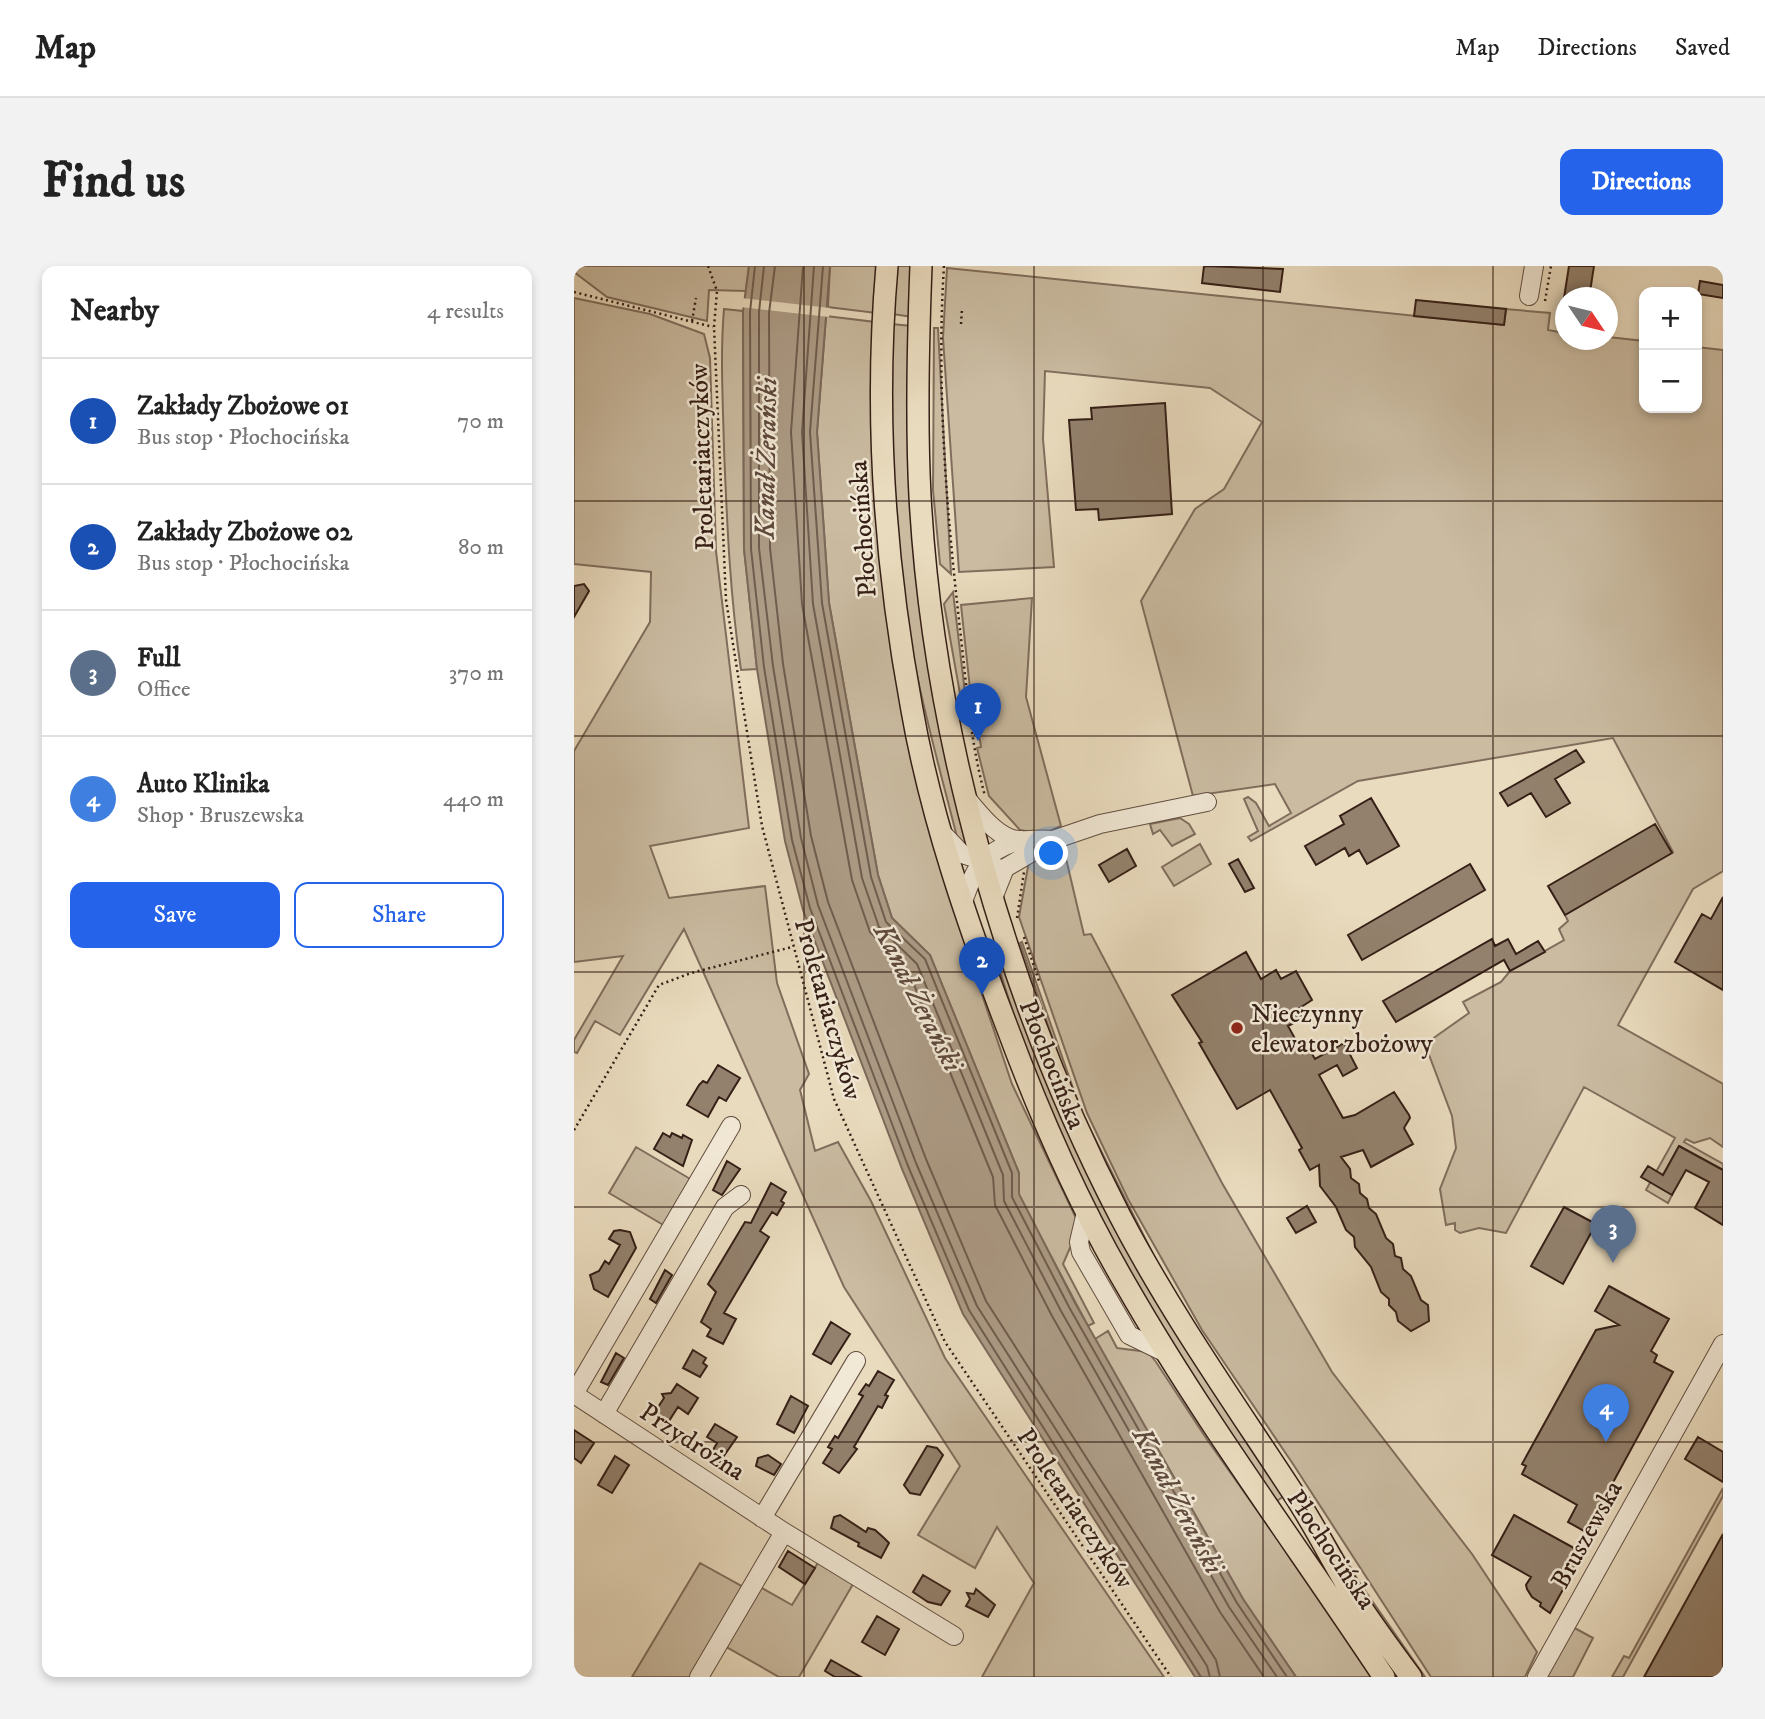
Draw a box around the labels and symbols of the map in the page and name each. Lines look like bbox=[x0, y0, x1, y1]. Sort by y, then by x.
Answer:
north arrow bbox=[1555, 287, 1618, 350]
street label: Proletariatczyków bbox=[683, 362, 722, 551]
water label: Kanał Żerański bbox=[748, 375, 785, 540]
street label: Płochocińska bbox=[842, 459, 885, 598]
pin: 1 bbox=[955, 683, 1001, 741]
your location bbox=[1034, 836, 1068, 870]
street label: Proletariatczyków bbox=[786, 915, 869, 1104]
water label: Kanał Żerański bbox=[865, 917, 971, 1079]
pin: 2 bbox=[959, 937, 1005, 995]
street label: Płochocińska bbox=[1011, 995, 1093, 1134]
place label: Nieczynny elewator zbożowy bbox=[1251, 998, 1434, 1061]
marker: Nieczynny elewator zbożowy bbox=[1229, 1020, 1245, 1036]
pin: 3 bbox=[1590, 1205, 1636, 1263]
pin: 4 bbox=[1583, 1384, 1629, 1442]
street label: Przydrożna bbox=[633, 1396, 751, 1489]
water label: Kanał Żerański bbox=[1124, 1420, 1232, 1582]
street label: Proletariatczyków bbox=[1009, 1422, 1141, 1596]
street label: Bruszewska bbox=[1544, 1475, 1630, 1595]
street label: Płochocińska bbox=[1279, 1484, 1383, 1616]

